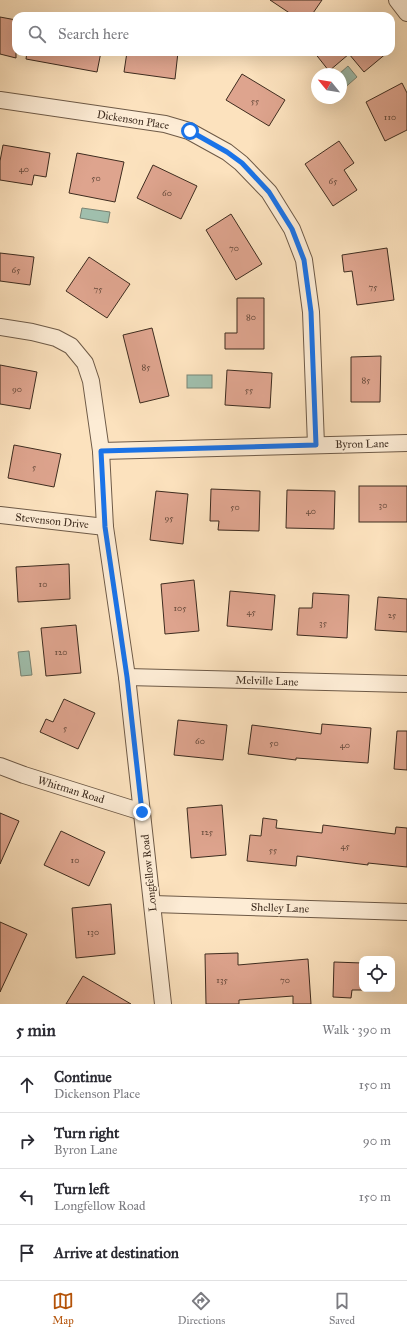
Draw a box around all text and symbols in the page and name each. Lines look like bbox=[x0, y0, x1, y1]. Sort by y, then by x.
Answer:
search box bbox=[12, 12, 395, 56]
icon: search bbox=[26, 23, 48, 45]
text: Search here bbox=[58, 25, 129, 43]
north arrow bbox=[311, 68, 347, 104]
house number: 55 bbox=[251, 95, 260, 106]
street label: Dickenson Place bbox=[96, 108, 170, 132]
house number: 110 bbox=[384, 111, 396, 122]
route start bbox=[181, 122, 199, 140]
house number: 40 bbox=[19, 163, 29, 174]
house number: 50 bbox=[91, 172, 101, 183]
house number: 65 bbox=[329, 175, 338, 186]
house number: 60 bbox=[162, 187, 172, 198]
house number: 70 bbox=[229, 242, 239, 253]
house number: 65 bbox=[12, 264, 21, 275]
house number: 75 bbox=[369, 281, 378, 292]
house number: 75 bbox=[94, 283, 103, 294]
house number: 80 bbox=[246, 311, 256, 322]
house number: 85 bbox=[142, 361, 151, 372]
house number: 85 bbox=[362, 374, 371, 385]
house number: 90 bbox=[12, 383, 22, 394]
house number: 55 bbox=[245, 384, 254, 395]
street label: Byron Lane bbox=[335, 437, 389, 451]
house number: 5 bbox=[32, 461, 37, 472]
house number: 30 bbox=[379, 499, 387, 510]
house number: 50 bbox=[230, 501, 240, 512]
house number: 40 bbox=[306, 505, 316, 516]
street label: Stevenson Drive bbox=[15, 511, 90, 531]
house number: 95 bbox=[164, 512, 174, 523]
house number: 10 bbox=[39, 578, 47, 589]
house number: 105 bbox=[174, 602, 187, 613]
house number: 45 bbox=[246, 606, 256, 617]
house number: 25 bbox=[388, 609, 397, 620]
house number: 35 bbox=[319, 617, 328, 628]
house number: 120 bbox=[54, 646, 68, 657]
street label: Melville Lane bbox=[235, 673, 299, 689]
house number: 5 bbox=[63, 722, 68, 733]
house number: 60 bbox=[195, 735, 205, 746]
house number: 50 bbox=[269, 737, 279, 748]
house number: 40 bbox=[340, 739, 350, 750]
street label: Whitman Road bbox=[36, 774, 106, 806]
route end bbox=[133, 803, 151, 821]
house number: 125 bbox=[201, 826, 214, 837]
street label: Longfellow Road bbox=[138, 833, 160, 912]
house number: 45 bbox=[340, 840, 350, 851]
house number: 55 bbox=[269, 844, 278, 855]
house number: 10 bbox=[71, 854, 79, 865]
street label: Shelley Lane bbox=[251, 900, 310, 916]
house number: 130 bbox=[87, 926, 99, 937]
map controls bbox=[359, 956, 395, 992]
button: locate bbox=[359, 956, 395, 992]
house number: 135 bbox=[216, 974, 228, 985]
house number: 70 bbox=[280, 974, 290, 985]
text: 5 min bbox=[16, 1020, 56, 1041]
text: Walk · 390 m bbox=[322, 1022, 391, 1038]
text: Continue bbox=[54, 1068, 112, 1086]
icon: ahead bbox=[16, 1074, 38, 1096]
text: 150 m bbox=[359, 1077, 391, 1093]
text: Dickenson Place bbox=[54, 1086, 140, 1102]
text: Turn right bbox=[54, 1124, 119, 1142]
icon: right bbox=[16, 1130, 38, 1152]
text: 90 m bbox=[363, 1133, 391, 1149]
text: Byron Lane bbox=[54, 1142, 117, 1158]
text: Turn left bbox=[54, 1180, 110, 1198]
icon: left bbox=[16, 1186, 38, 1208]
text: 150 m bbox=[359, 1189, 391, 1205]
text: Longfellow Road bbox=[54, 1198, 146, 1214]
icon: arrive bbox=[16, 1242, 38, 1264]
text: Arrive at destination bbox=[54, 1244, 179, 1262]
tab: Map bbox=[52, 1290, 74, 1327]
tab: Directions bbox=[178, 1290, 225, 1327]
tab: Saved bbox=[329, 1290, 355, 1327]

